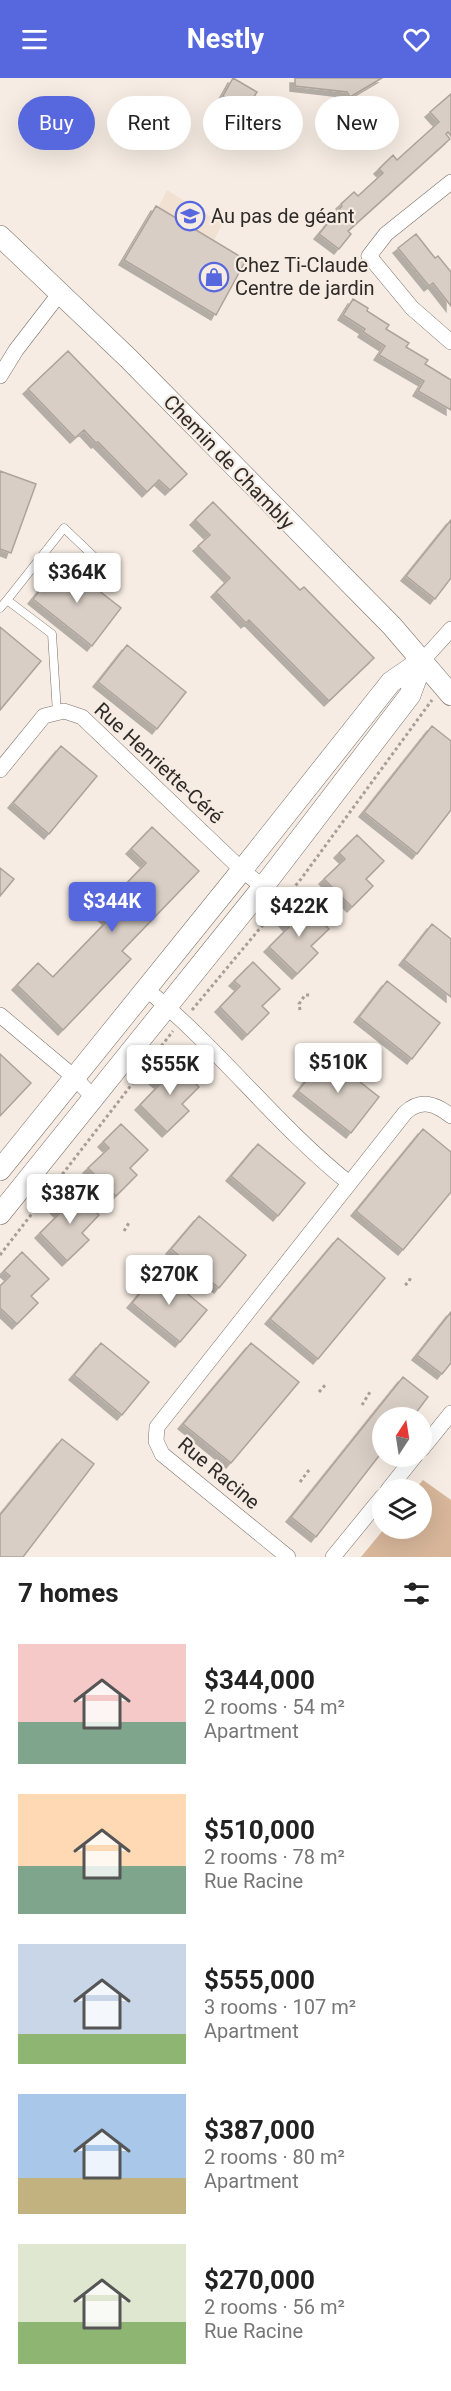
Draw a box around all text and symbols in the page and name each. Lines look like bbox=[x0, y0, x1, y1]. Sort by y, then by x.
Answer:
icon: menu bbox=[18, 23, 51, 56]
text: Nestly bbox=[187, 23, 264, 55]
icon: heart bbox=[400, 23, 433, 56]
chip: Buy bbox=[18, 96, 95, 150]
chip: Rent bbox=[107, 96, 191, 150]
chip: Filters bbox=[203, 96, 303, 150]
chip: New bbox=[315, 96, 399, 150]
school or university icon: Au pas de géant bbox=[174, 200, 206, 232]
place label: Au pas de géant bbox=[211, 204, 354, 228]
place label: Chez Ti-Claude Centre de jardin bbox=[235, 253, 375, 300]
shop icon: Chez Ti-Claude Centre de jardin bbox=[198, 261, 230, 293]
street label: Chemin de Chambly bbox=[159, 390, 300, 535]
pin: $364K bbox=[35, 553, 119, 604]
text: $364K bbox=[48, 560, 106, 584]
street label: Rue Henriette-Céré bbox=[90, 697, 228, 829]
pin: $344K bbox=[70, 882, 154, 933]
pin: $422K bbox=[257, 887, 341, 938]
text: $344K bbox=[83, 889, 141, 913]
text: $422K bbox=[270, 894, 328, 918]
pin: $510K bbox=[296, 1043, 380, 1094]
pin: $555K bbox=[128, 1045, 212, 1096]
text: $510K bbox=[309, 1050, 367, 1074]
text: $555K bbox=[141, 1052, 199, 1076]
pin: $387K bbox=[28, 1174, 112, 1225]
text: $387K bbox=[41, 1181, 99, 1205]
pin: $270K bbox=[127, 1255, 211, 1306]
text: $270K bbox=[140, 1262, 198, 1286]
north arrow bbox=[372, 1407, 432, 1467]
map controls bbox=[372, 1407, 432, 1539]
street label: Rue Racine bbox=[173, 1432, 265, 1514]
button: layers bbox=[372, 1479, 432, 1539]
icon: filters bbox=[400, 1577, 433, 1610]
text: 7 homes bbox=[18, 1578, 119, 1608]
text: $344,000 bbox=[204, 1665, 315, 1695]
icon: home bbox=[66, 1668, 138, 1740]
text: 2 rooms · 54 m² bbox=[204, 1695, 345, 1719]
text: Apartment bbox=[204, 1719, 299, 1743]
text: $510,000 bbox=[204, 1815, 315, 1845]
icon: home bbox=[66, 1818, 138, 1890]
text: 2 rooms · 78 m² bbox=[204, 1845, 345, 1869]
text: Rue Racine bbox=[204, 1869, 303, 1893]
text: $555,000 bbox=[204, 1965, 315, 1995]
icon: home bbox=[66, 1968, 138, 2040]
text: 3 rooms · 107 m² bbox=[204, 1995, 356, 2019]
text: Apartment bbox=[204, 2019, 299, 2043]
text: $387,000 bbox=[204, 2115, 315, 2145]
icon: home bbox=[66, 2118, 138, 2190]
text: 2 rooms · 80 m² bbox=[204, 2145, 345, 2169]
text: Apartment bbox=[204, 2169, 299, 2193]
text: $270,000 bbox=[204, 2265, 315, 2295]
icon: home bbox=[66, 2268, 138, 2340]
text: 2 rooms · 56 m² bbox=[204, 2295, 345, 2319]
text: Rue Racine bbox=[204, 2319, 303, 2343]

